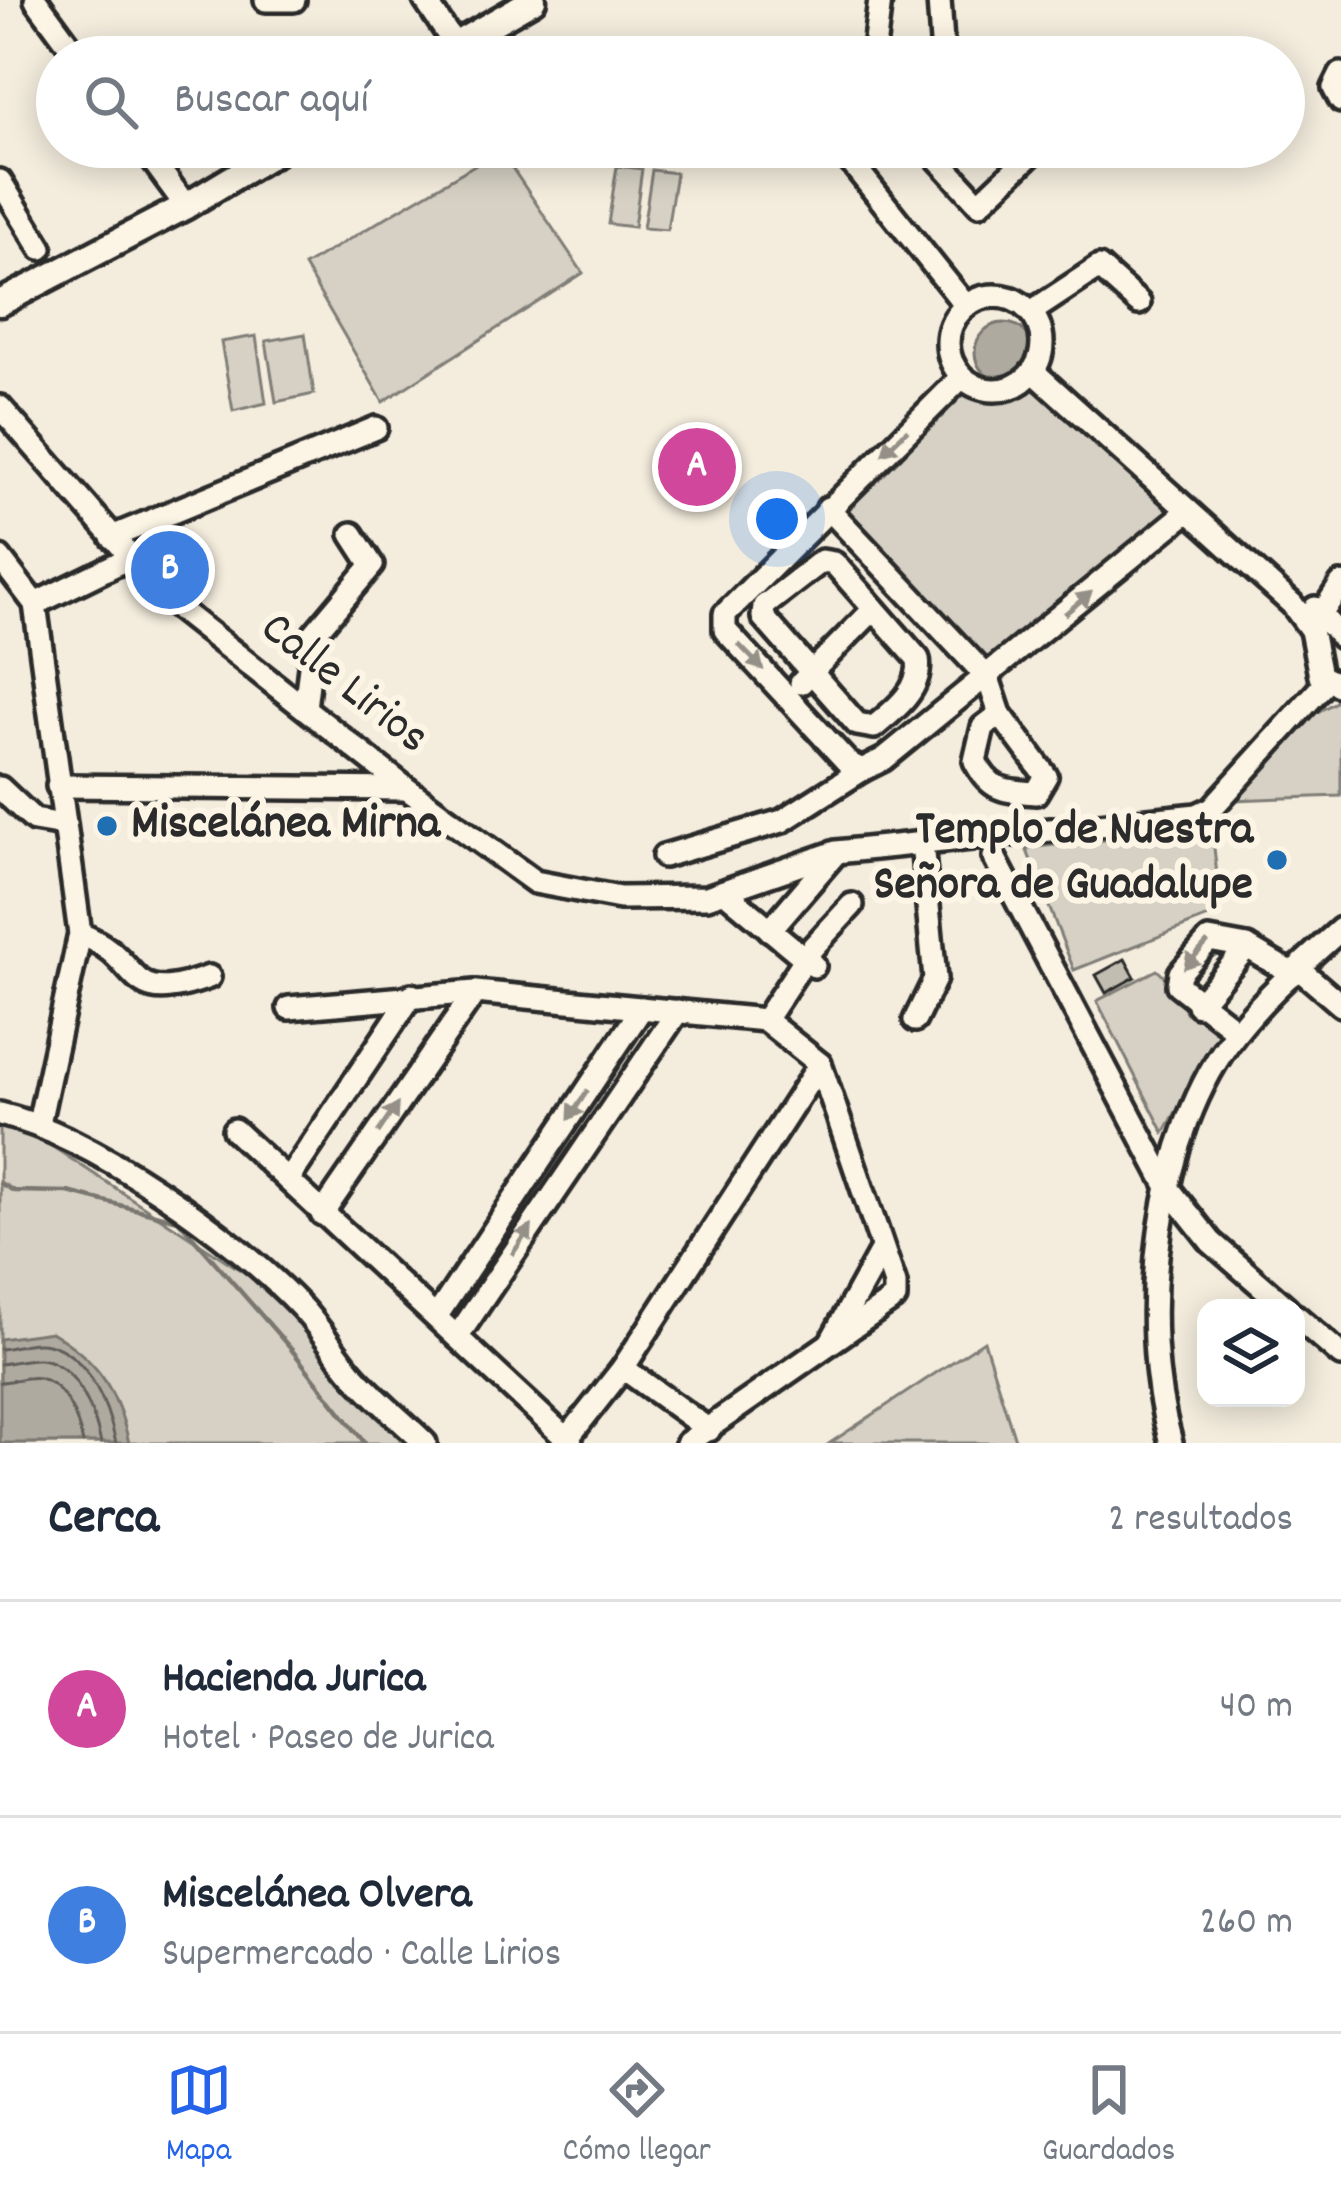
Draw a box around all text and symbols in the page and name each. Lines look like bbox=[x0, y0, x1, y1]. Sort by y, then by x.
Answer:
search box bbox=[36, 36, 1305, 168]
icon: search bbox=[78, 69, 144, 135]
text: Buscar aquí bbox=[174, 70, 369, 134]
pin: A bbox=[658, 422, 736, 512]
one-way arrow bbox=[881, 428, 910, 456]
your location bbox=[747, 489, 807, 549]
pin: B bbox=[131, 525, 209, 615]
one-way arrow bbox=[1063, 590, 1093, 616]
street label: Calle Lirios bbox=[244, 597, 442, 773]
one-way arrow bbox=[736, 642, 764, 671]
place label: Miscelánea Mirna bbox=[131, 792, 442, 861]
place label: Templo de Nuestra Señora de Guadalupe bbox=[873, 798, 1254, 922]
marker: Miscelánea Mirna bbox=[94, 813, 120, 839]
marker: Templo de Nuestra Señora de Guadalupe bbox=[1264, 847, 1290, 873]
one-way arrow bbox=[1183, 941, 1210, 970]
one-way arrow bbox=[567, 1089, 590, 1122]
one-way arrow bbox=[376, 1102, 399, 1134]
one-way arrow bbox=[510, 1224, 533, 1257]
map controls bbox=[1197, 1299, 1305, 1407]
button: layers bbox=[1197, 1299, 1305, 1407]
text: Cerca bbox=[48, 1485, 159, 1557]
text: 2 resultados bbox=[1108, 1494, 1293, 1549]
text: Hacienda Jurica bbox=[162, 1649, 425, 1713]
text: A bbox=[76, 1681, 98, 1736]
text: 40 m bbox=[1220, 1681, 1293, 1736]
text: Hotel · Paseo de Jurica bbox=[162, 1713, 494, 1768]
text: Miscelánea Olvera bbox=[162, 1865, 472, 1929]
text: B bbox=[78, 1897, 96, 1952]
text: 260 m bbox=[1200, 1897, 1293, 1952]
text: Supermercado · Calle Lirios bbox=[162, 1929, 561, 1984]
tab: Mapa bbox=[166, 2057, 232, 2176]
tab: Cómo llegar bbox=[563, 2057, 711, 2176]
tab: Guardados bbox=[1042, 2057, 1175, 2176]

